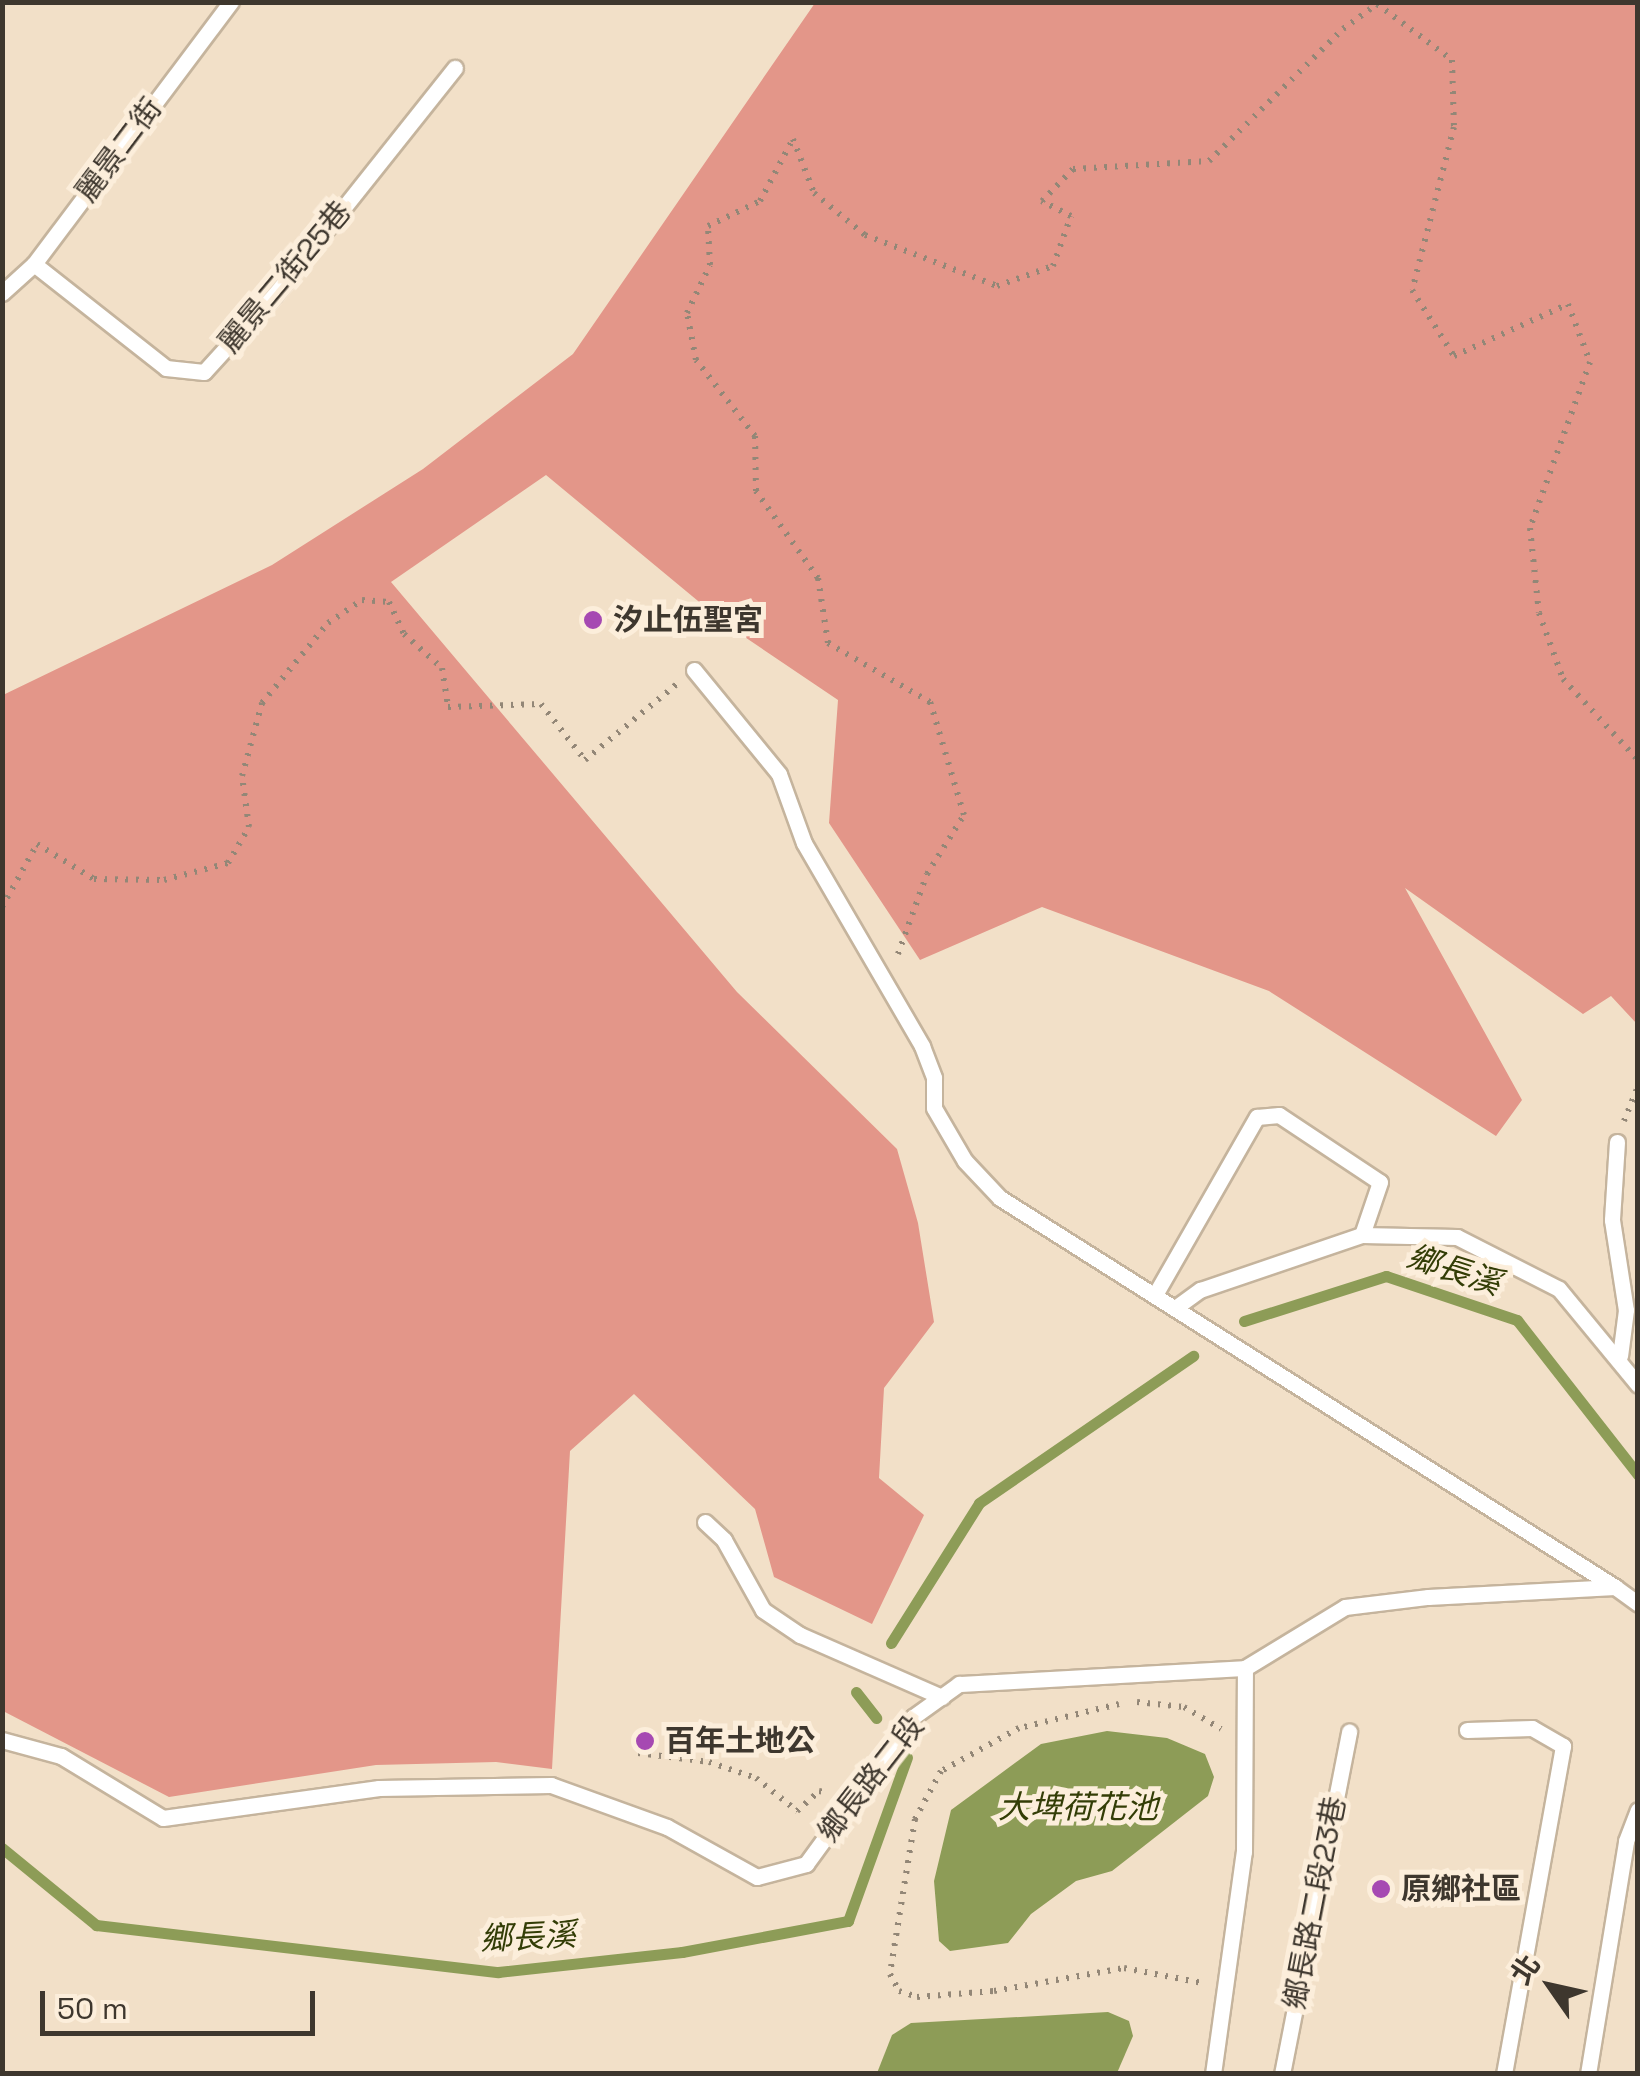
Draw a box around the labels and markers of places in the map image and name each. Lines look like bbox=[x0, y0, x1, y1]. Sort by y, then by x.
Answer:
place label: 汐止伍聖宮 bbox=[613, 602, 763, 638]
marker: 汐止伍聖宮 bbox=[582, 609, 604, 631]
place label: 百年土地公 bbox=[665, 1723, 815, 1759]
marker: 百年土地公 bbox=[634, 1730, 656, 1752]
place label: 原鄉社區 bbox=[1401, 1871, 1521, 1907]
marker: 原鄉社區 bbox=[1370, 1878, 1392, 1900]

